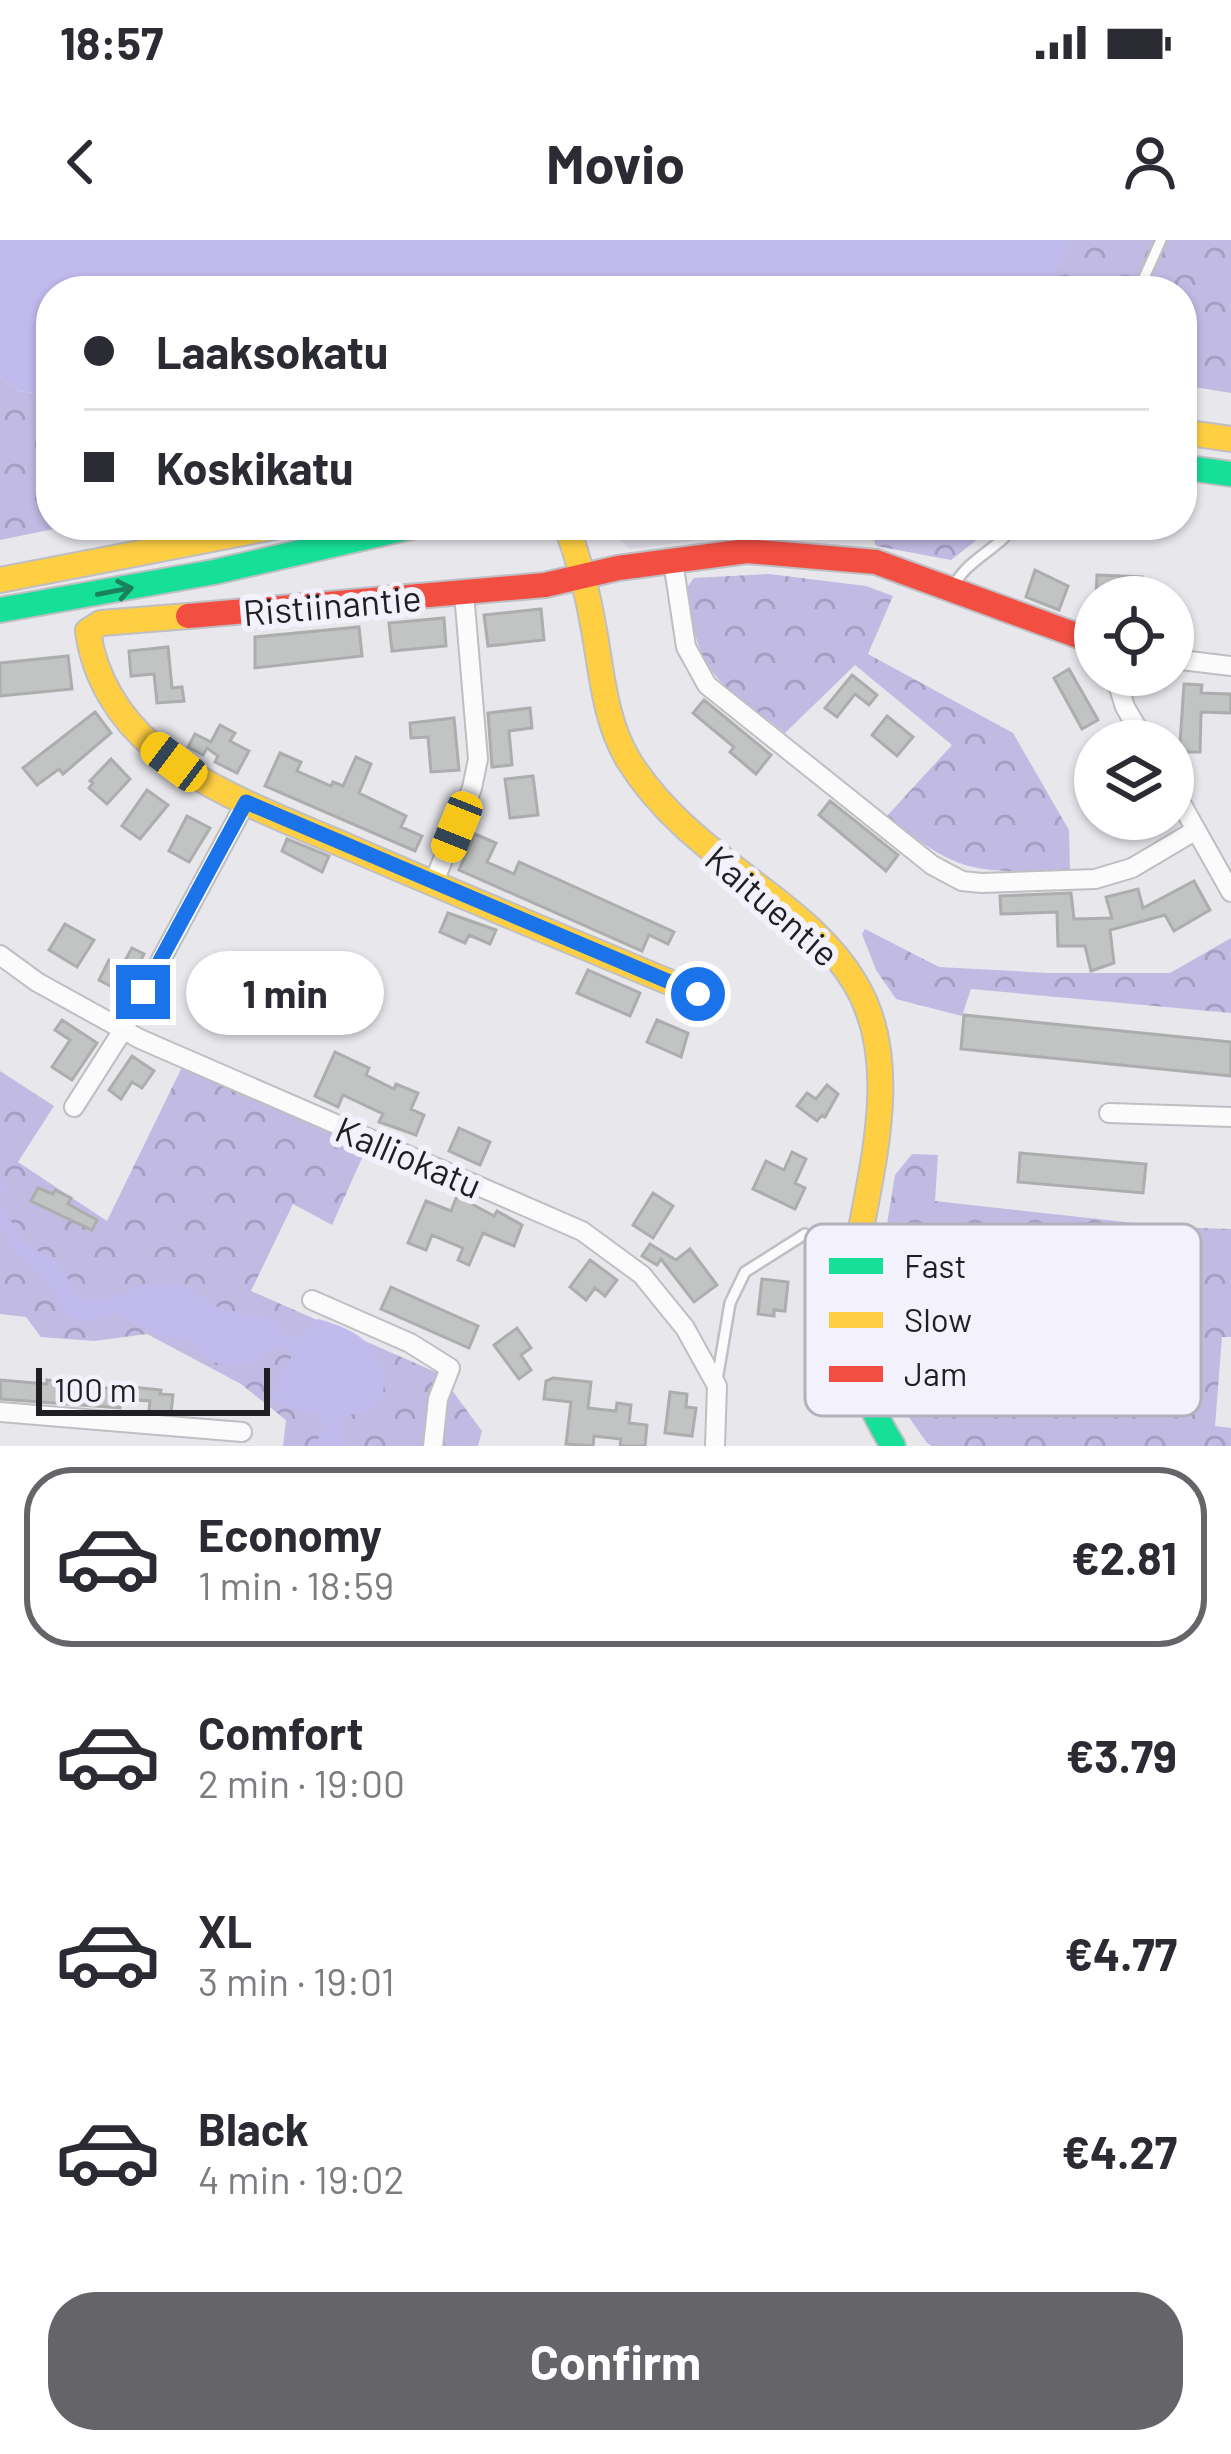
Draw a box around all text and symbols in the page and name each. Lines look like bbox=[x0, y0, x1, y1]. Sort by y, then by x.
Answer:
text: 18:57 bbox=[60, 15, 163, 69]
icon: back bbox=[48, 129, 114, 195]
icon: person bbox=[1117, 129, 1183, 195]
text: Movio bbox=[546, 130, 685, 195]
text: Laaksokatu bbox=[156, 324, 388, 378]
text: Koskikatu bbox=[156, 440, 354, 494]
street label: Ristiinantie bbox=[241, 575, 423, 633]
map controls bbox=[1074, 576, 1194, 840]
button: locate bbox=[1074, 576, 1194, 696]
one-way arrow bbox=[95, 578, 134, 601]
button: layers bbox=[1074, 720, 1194, 840]
car bbox=[134, 726, 214, 798]
car bbox=[427, 787, 487, 867]
street label: Kaituentie bbox=[698, 836, 848, 974]
callout: 1 min bbox=[185, 950, 383, 1034]
route end bbox=[116, 965, 170, 1019]
route start bbox=[671, 967, 725, 1021]
text: 1 min bbox=[242, 969, 328, 1016]
street label: Kalliokatu bbox=[330, 1106, 488, 1206]
legend bbox=[805, 1224, 1201, 1416]
text: Fast bbox=[904, 1245, 966, 1285]
text: Slow bbox=[904, 1299, 972, 1339]
text: Jam bbox=[904, 1353, 967, 1393]
scale bar bbox=[36, 1362, 270, 1415]
text: 100 m bbox=[54, 1369, 137, 1409]
icon: car bbox=[54, 1503, 162, 1611]
text: Economy bbox=[198, 1507, 382, 1561]
text: €2.81 bbox=[1071, 1530, 1177, 1584]
text: 1 min · 18:59 bbox=[198, 1561, 394, 1608]
icon: car bbox=[54, 1701, 162, 1809]
text: Comfort bbox=[198, 1705, 364, 1759]
text: €3.79 bbox=[1066, 1728, 1177, 1782]
text: 2 min · 19:00 bbox=[198, 1759, 405, 1806]
icon: car bbox=[54, 1899, 162, 2007]
text: XL bbox=[198, 1903, 252, 1957]
text: €4.77 bbox=[1064, 1926, 1177, 1980]
text: 3 min · 19:01 bbox=[198, 1957, 395, 2004]
icon: car bbox=[54, 2097, 162, 2205]
text: Black bbox=[198, 2101, 309, 2155]
text: €4.27 bbox=[1062, 2124, 1177, 2178]
text: 4 min · 19:02 bbox=[198, 2155, 404, 2202]
button: Confirm bbox=[48, 2292, 1183, 2430]

